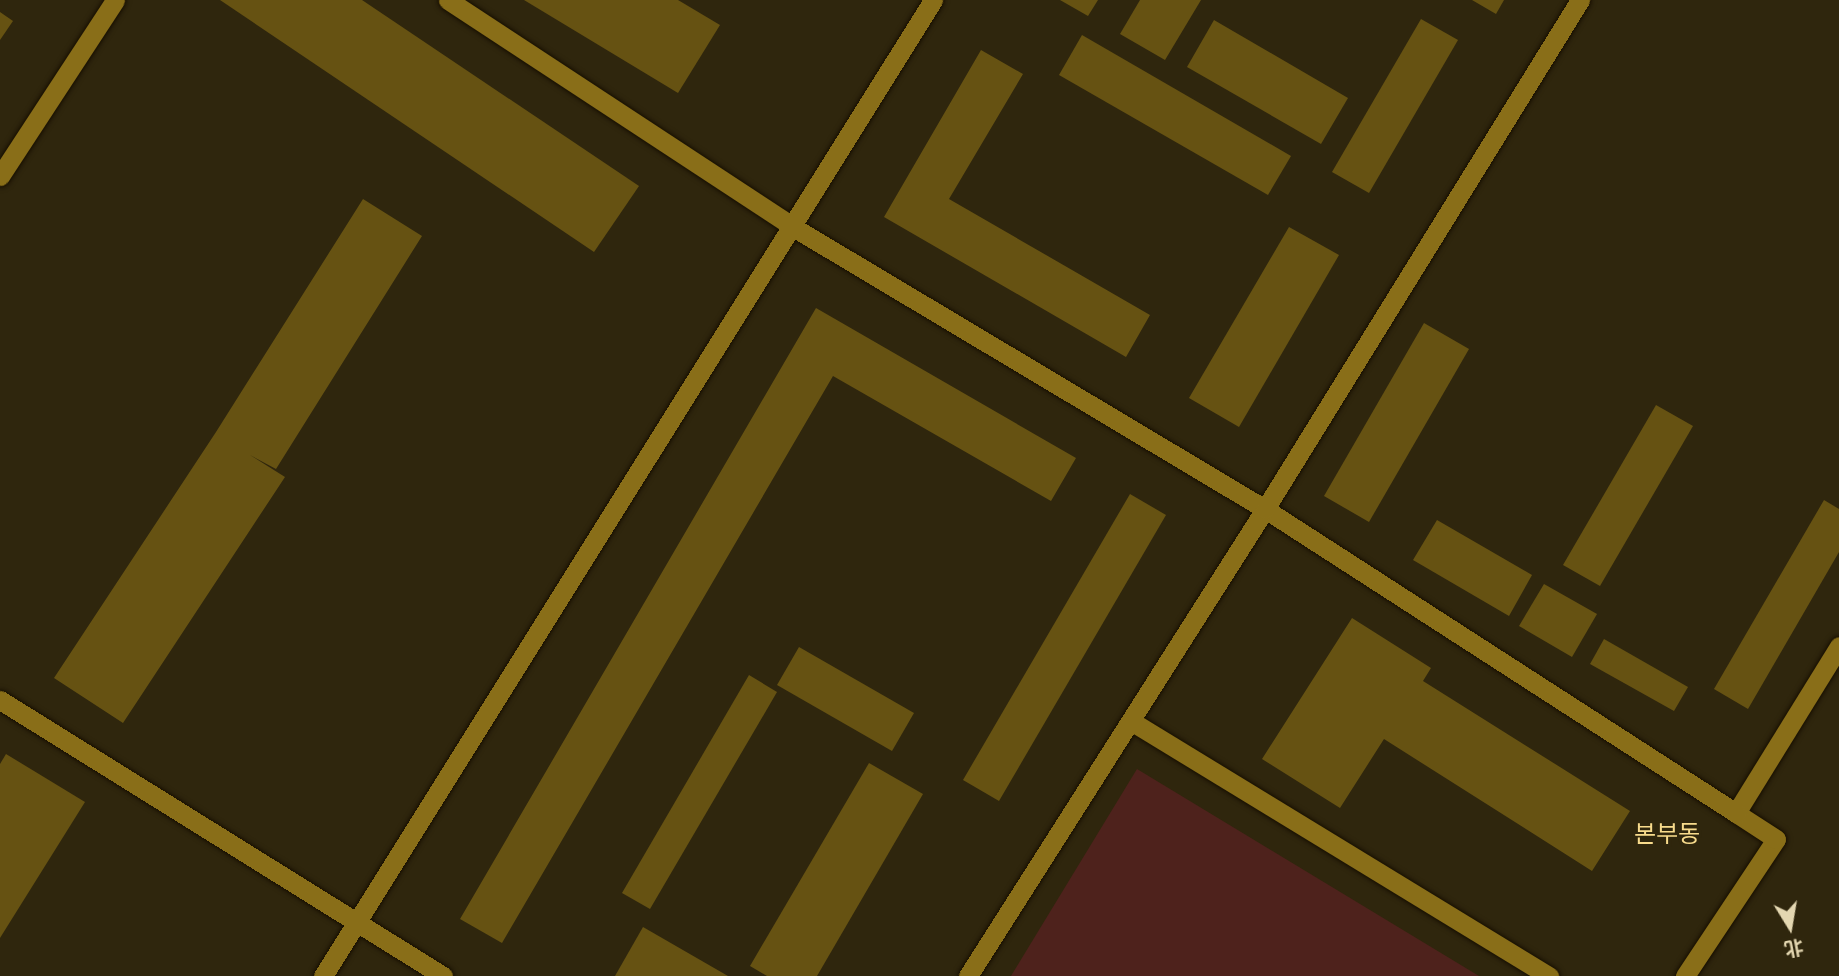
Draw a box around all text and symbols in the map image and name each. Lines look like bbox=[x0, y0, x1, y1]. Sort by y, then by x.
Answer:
district label: 본부동 bbox=[1634, 821, 1700, 849]
north arrow bbox=[1755, 892, 1825, 962]
text: 北 bbox=[1783, 935, 1806, 961]

